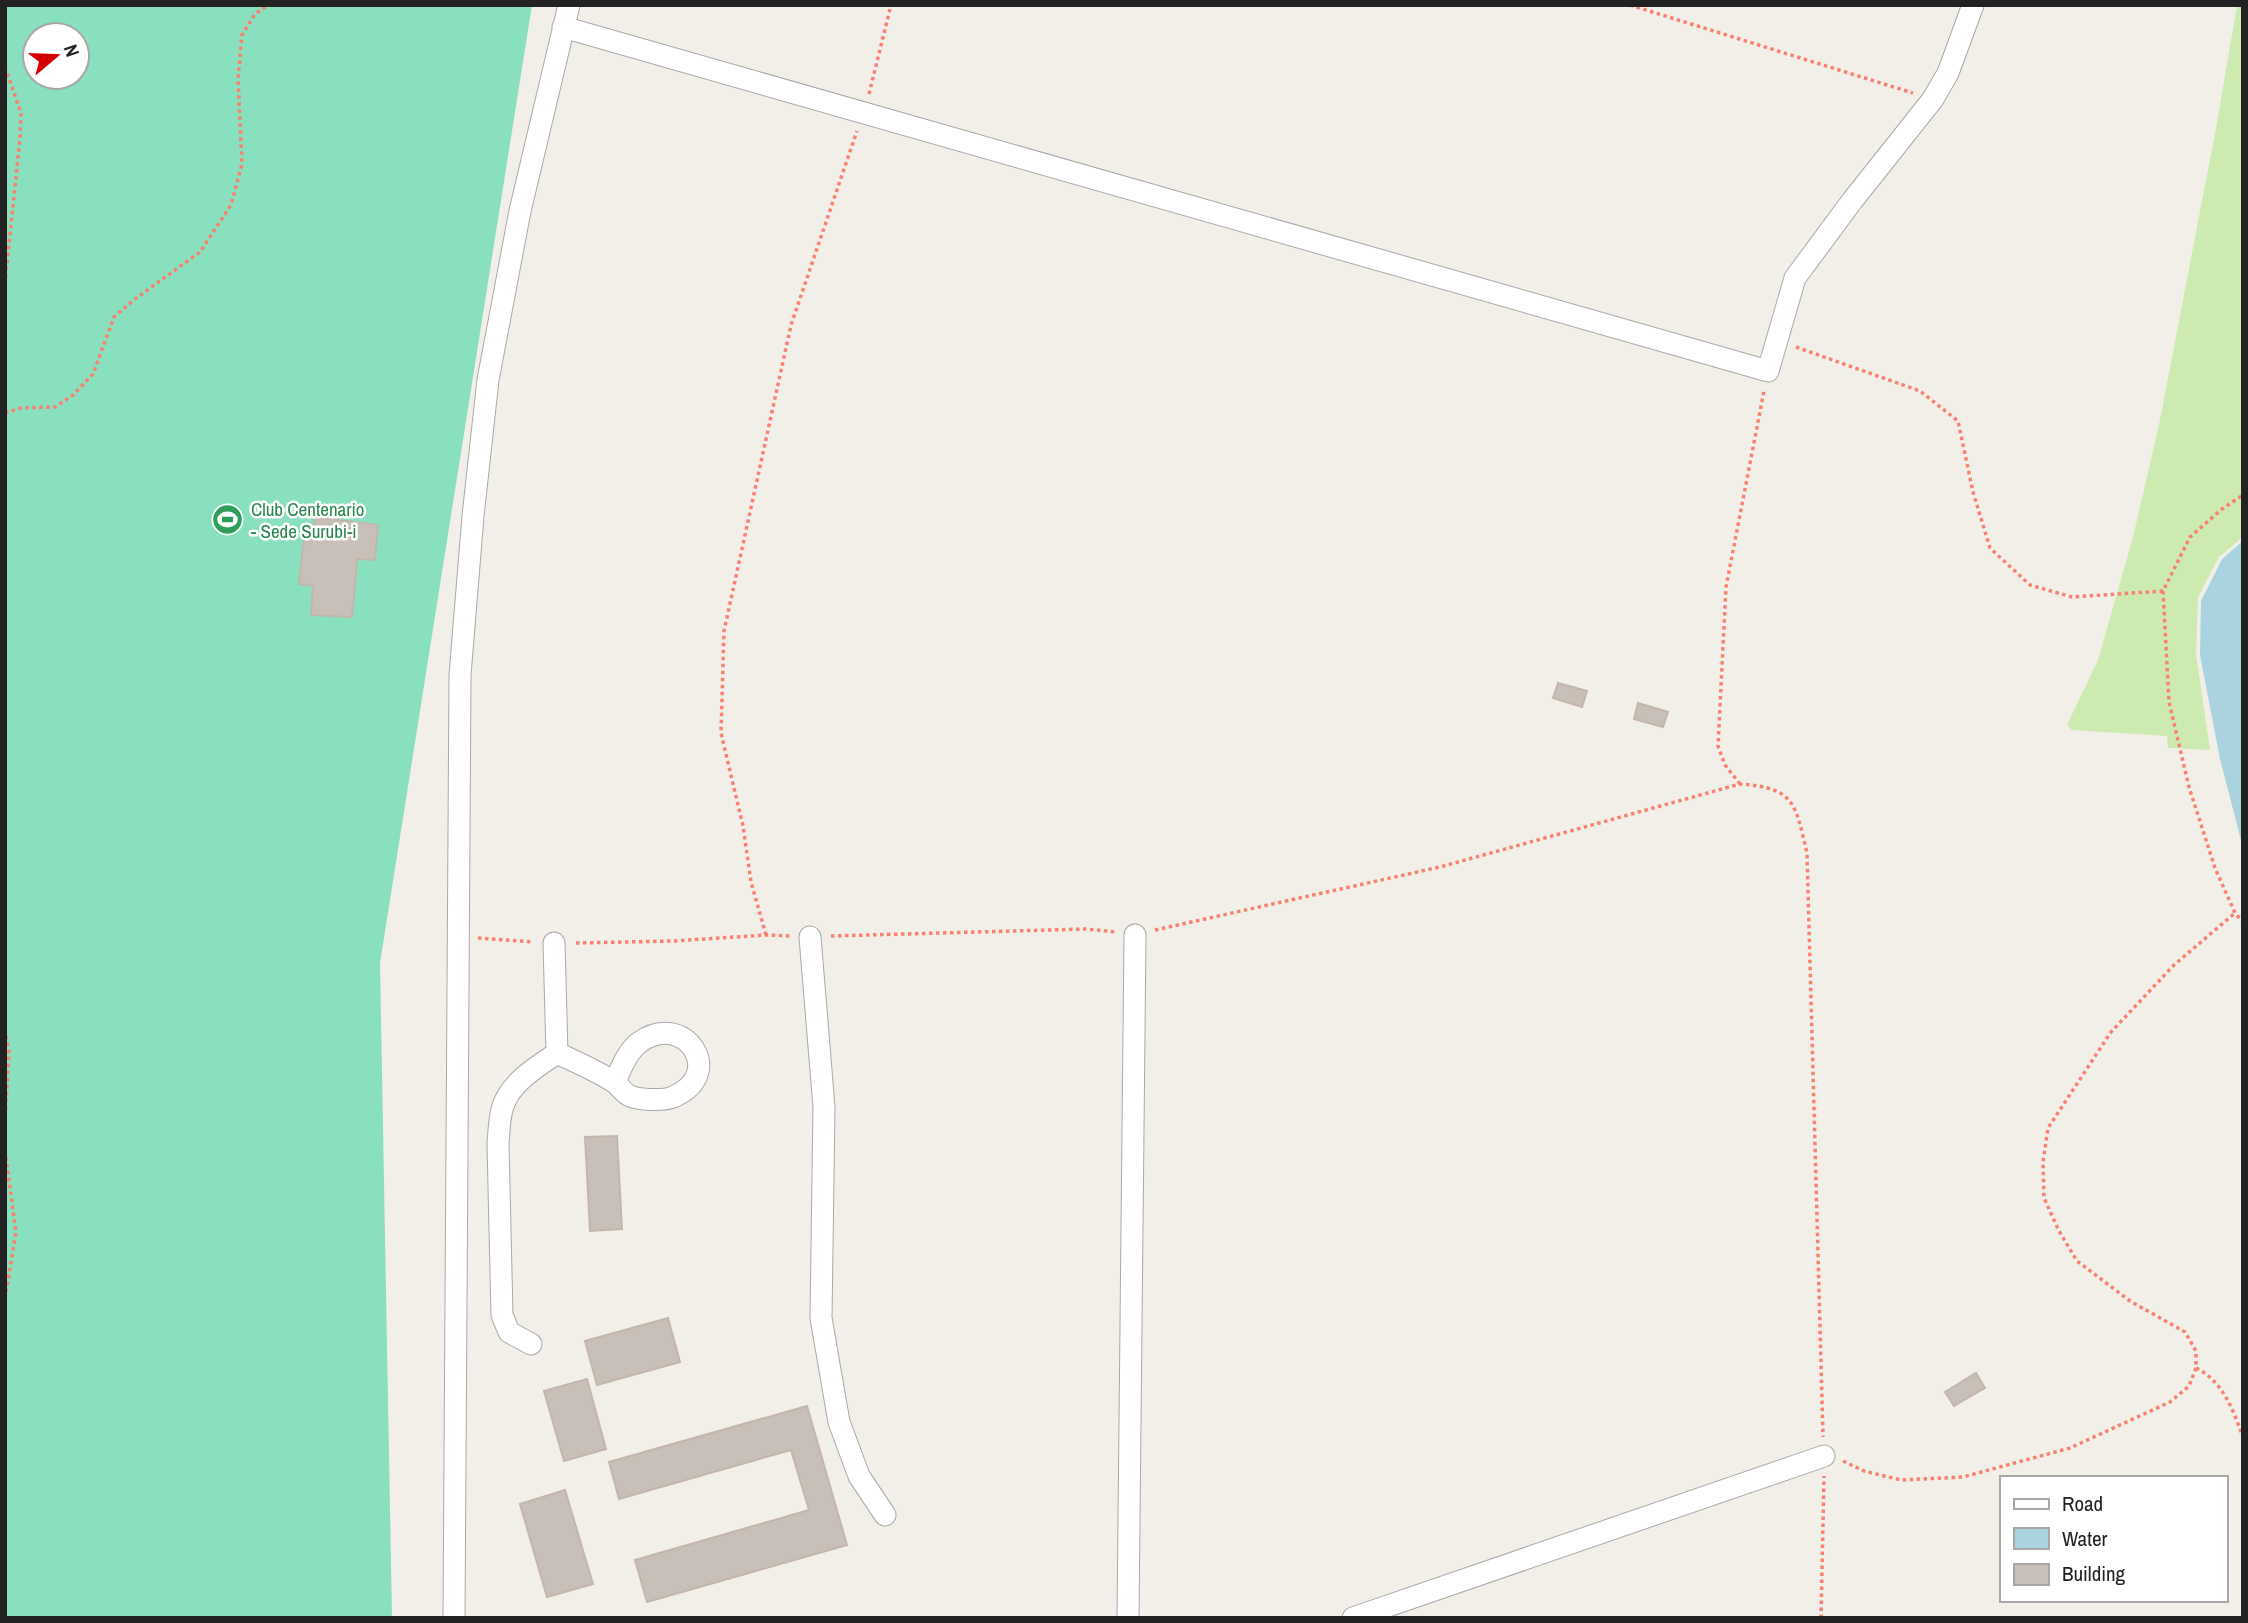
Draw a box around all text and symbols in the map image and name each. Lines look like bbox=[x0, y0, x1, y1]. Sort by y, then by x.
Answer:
north arrow bbox=[21, 21, 91, 91]
text: N bbox=[58, 41, 86, 60]
place label: Club Centenario - Sede Surubi-i bbox=[251, 496, 364, 544]
sports icon: Club Centenario - Sede Surubi-i bbox=[211, 503, 245, 537]
legend bbox=[2000, 1476, 2227, 1602]
text: Road bbox=[2062, 1489, 2103, 1518]
text: Water bbox=[2062, 1524, 2108, 1553]
text: Building bbox=[2062, 1559, 2126, 1588]

